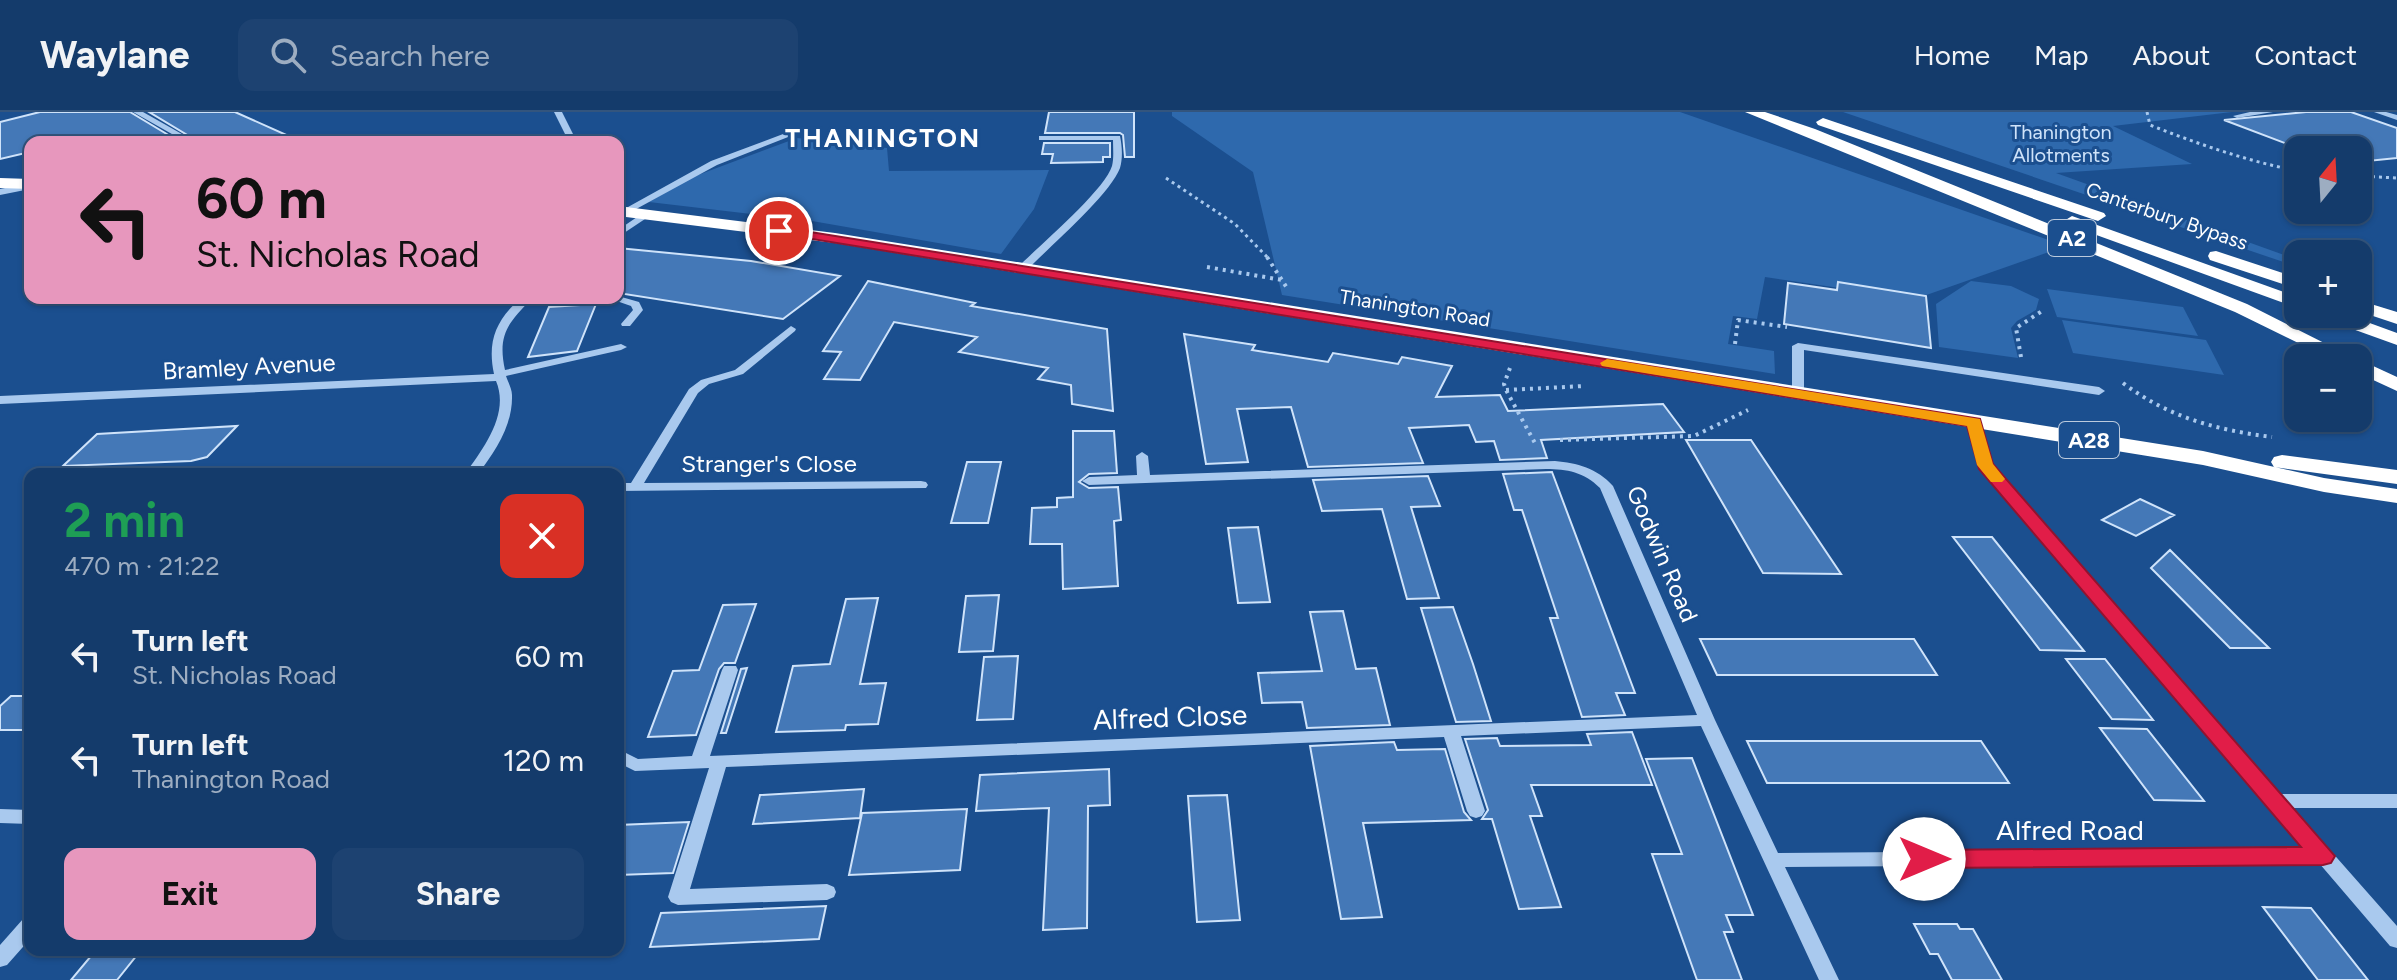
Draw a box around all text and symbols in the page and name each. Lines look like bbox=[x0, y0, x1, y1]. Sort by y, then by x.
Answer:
search box bbox=[238, 19, 798, 91]
text: Waylane bbox=[40, 32, 190, 78]
icon: search bbox=[266, 33, 310, 77]
text: Search here bbox=[330, 37, 490, 74]
text: Home bbox=[1914, 38, 1990, 72]
text: Map bbox=[2034, 38, 2089, 72]
text: About bbox=[2133, 38, 2210, 72]
text: Contact bbox=[2254, 38, 2357, 72]
park label: Thanington Allotments bbox=[2010, 120, 2112, 167]
district label: THANINGTON bbox=[785, 122, 981, 154]
north arrow bbox=[2284, 136, 2372, 224]
map controls bbox=[2284, 136, 2372, 432]
text: 60 m bbox=[196, 165, 327, 232]
icon: left bbox=[64, 168, 168, 272]
street label: Canterbury Bypass bbox=[2083, 177, 2251, 255]
pin bbox=[745, 197, 813, 265]
icon: arrive bbox=[757, 209, 801, 253]
road number: A2 bbox=[2048, 220, 2096, 256]
text: St. Nicholas Road bbox=[196, 233, 480, 276]
button: + bbox=[2284, 240, 2372, 328]
street label: Thanington Road bbox=[1338, 284, 1492, 332]
button: − bbox=[2284, 344, 2372, 432]
street label: Bramley Avenue bbox=[162, 347, 336, 386]
road number: A28 bbox=[2059, 422, 2119, 458]
street label: Stranger's Close bbox=[681, 449, 857, 478]
street label: Godwin Road bbox=[1621, 481, 1704, 626]
text: 2 min bbox=[64, 491, 185, 549]
button: close bbox=[500, 494, 584, 578]
text: 470 m · 21:22 bbox=[64, 550, 220, 582]
text: Turn left bbox=[132, 622, 249, 659]
icon: left bbox=[64, 634, 108, 678]
text: 60 m bbox=[515, 638, 584, 675]
text: St. Nicholas Road bbox=[132, 659, 337, 691]
street label: Alfred Close bbox=[1092, 697, 1248, 737]
text: Turn left bbox=[132, 726, 249, 763]
icon: left bbox=[64, 738, 108, 782]
text: 120 m bbox=[503, 742, 584, 779]
text: Thanington Road bbox=[132, 763, 330, 795]
street label: Alfred Road bbox=[1996, 813, 2144, 847]
position arrow bbox=[1882, 817, 1966, 901]
button: Exit bbox=[64, 848, 316, 940]
button: Share bbox=[332, 848, 584, 940]

